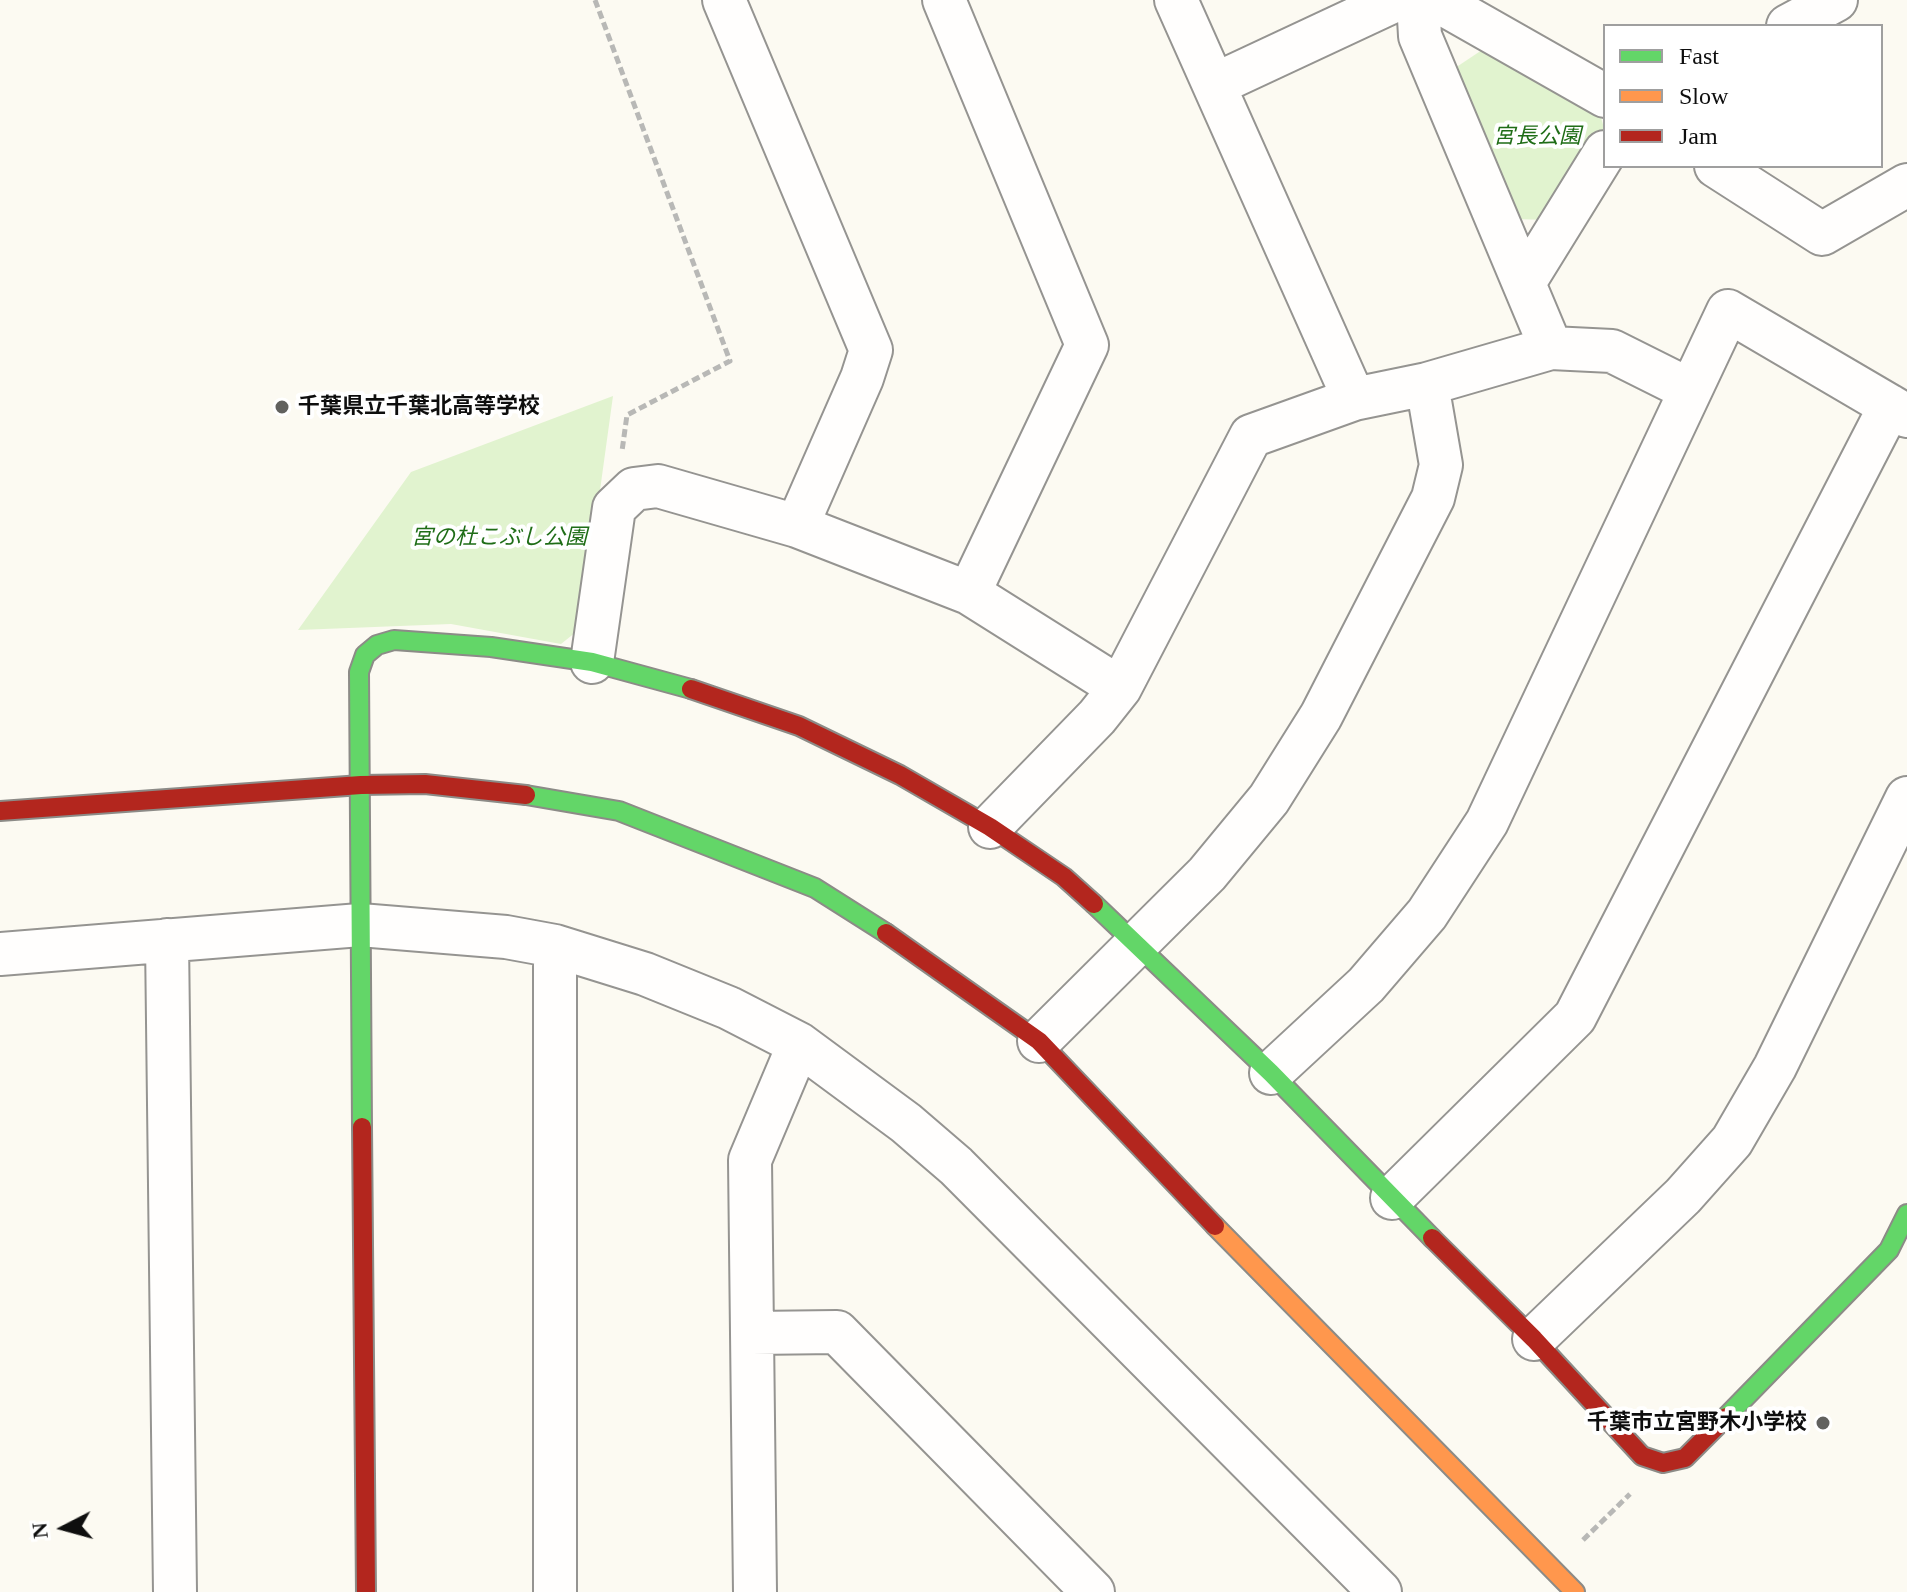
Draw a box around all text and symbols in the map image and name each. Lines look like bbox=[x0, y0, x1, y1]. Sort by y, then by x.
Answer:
legend bbox=[1603, 24, 1883, 168]
text: Fast bbox=[1679, 43, 1719, 69]
text: Slow bbox=[1679, 83, 1728, 109]
text: Jam bbox=[1679, 123, 1718, 149]
park label: 宮長公園 bbox=[1493, 124, 1581, 150]
place label: 千葉県立千葉北高等学校 bbox=[298, 394, 540, 420]
marker: 千葉県立千葉北高等学校 bbox=[273, 398, 291, 416]
park label: 宮の杜こぶし公園 bbox=[411, 525, 587, 551]
place label: 千葉市立宮野木小学校 bbox=[1587, 1410, 1807, 1436]
marker: 千葉市立宮野木小学校 bbox=[1814, 1414, 1832, 1432]
north arrow bbox=[24, 1488, 104, 1568]
text: N bbox=[26, 1521, 53, 1540]

